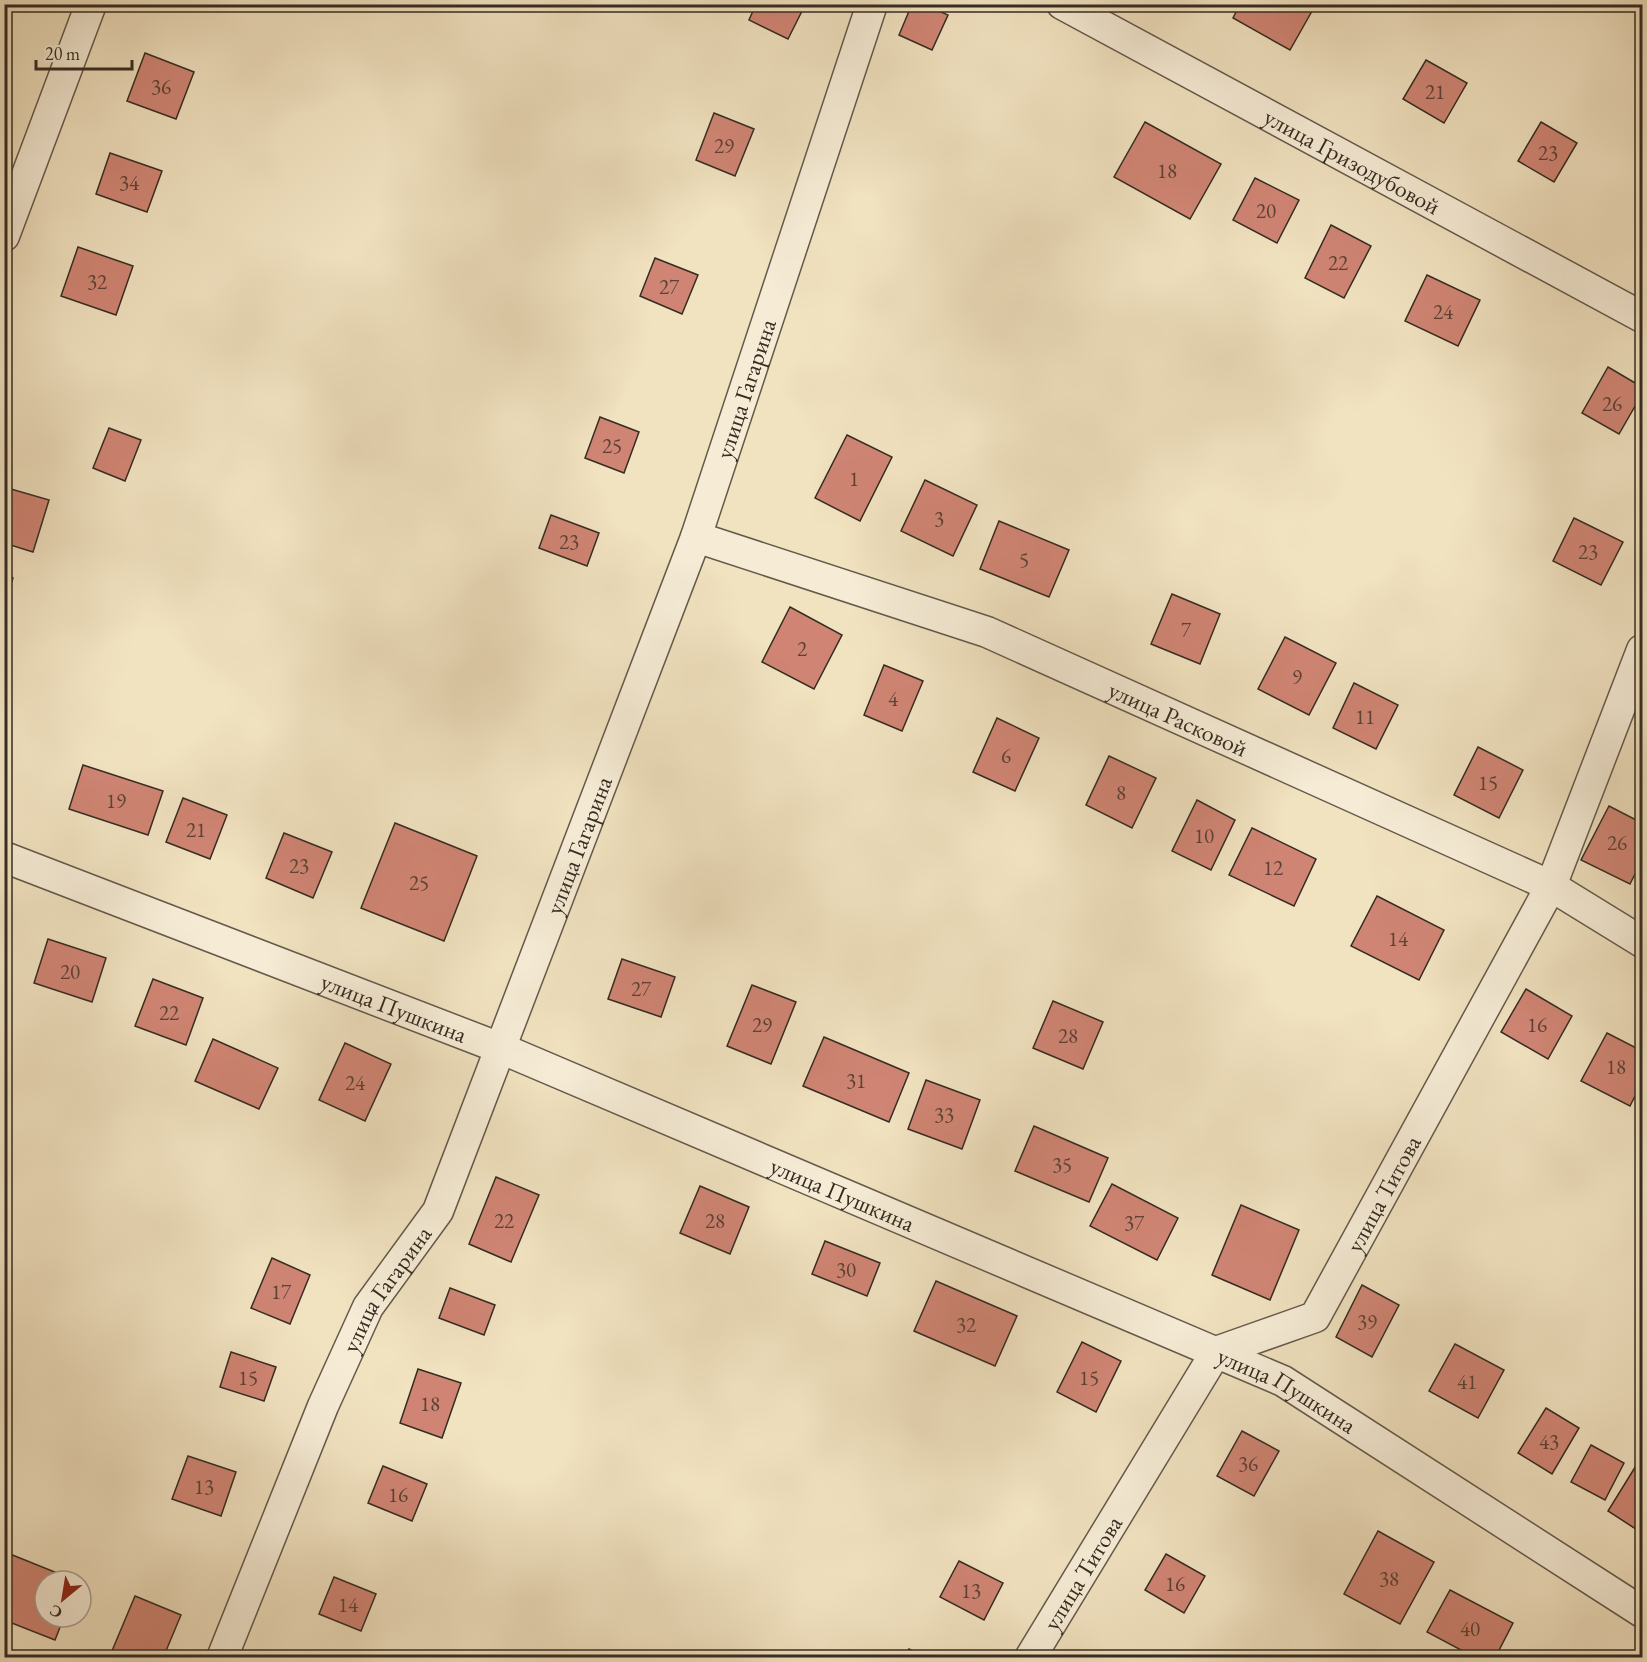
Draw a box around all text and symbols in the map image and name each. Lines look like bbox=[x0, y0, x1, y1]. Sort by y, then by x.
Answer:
scale bar bbox=[36, 33, 132, 71]
text: 20 m bbox=[45, 42, 80, 65]
house number: 36 bbox=[151, 73, 171, 100]
house number: 21 bbox=[1425, 78, 1445, 105]
street label: улица Гризодубовой bbox=[1259, 101, 1446, 221]
house number: 29 bbox=[714, 132, 734, 159]
house number: 23 bbox=[1538, 139, 1558, 166]
house number: 18 bbox=[1157, 157, 1177, 184]
house number: 34 bbox=[119, 169, 140, 196]
house number: 20 bbox=[1256, 197, 1276, 224]
house number: 22 bbox=[1328, 249, 1348, 276]
house number: 32 bbox=[87, 268, 107, 295]
house number: 27 bbox=[659, 273, 680, 300]
house number: 24 bbox=[1433, 298, 1454, 325]
street label: улица Гагарина bbox=[707, 314, 783, 463]
house number: 26 bbox=[1602, 390, 1622, 417]
house number: 25 bbox=[602, 432, 622, 459]
house number: 1 bbox=[849, 465, 859, 492]
house number: 3 bbox=[934, 505, 944, 532]
house number: 23 bbox=[559, 528, 579, 555]
house number: 23 bbox=[1578, 538, 1598, 565]
house number: 5 bbox=[1019, 546, 1029, 573]
house number: 7 bbox=[1181, 616, 1192, 643]
house number: 2 bbox=[797, 635, 807, 662]
house number: 9 bbox=[1292, 663, 1302, 690]
street label: улица Расковой bbox=[1104, 673, 1253, 763]
house number: 4 bbox=[888, 685, 899, 712]
house number: 11 bbox=[1355, 703, 1375, 730]
house number: 6 bbox=[1001, 742, 1011, 769]
house number: 15 bbox=[1478, 769, 1498, 796]
street label: улица Гагарина bbox=[538, 771, 619, 918]
house number: 8 bbox=[1116, 779, 1126, 806]
house number: 19 bbox=[106, 787, 126, 814]
house number: 21 bbox=[186, 816, 206, 843]
house number: 10 bbox=[1194, 822, 1214, 849]
house number: 26 bbox=[1607, 829, 1627, 856]
house number: 23 bbox=[289, 852, 309, 879]
house number: 12 bbox=[1263, 854, 1283, 881]
house number: 25 bbox=[409, 869, 429, 896]
house number: 14 bbox=[1388, 925, 1409, 952]
house number: 20 bbox=[60, 958, 80, 985]
street label: улица Пушкина bbox=[317, 965, 472, 1050]
house number: 27 bbox=[631, 975, 652, 1002]
house number: 22 bbox=[159, 999, 179, 1026]
house number: 29 bbox=[752, 1011, 772, 1038]
house number: 16 bbox=[1527, 1011, 1547, 1038]
house number: 28 bbox=[1058, 1022, 1078, 1049]
house number: 18 bbox=[1606, 1053, 1626, 1080]
house number: 31 bbox=[846, 1067, 866, 1094]
house number: 24 bbox=[345, 1069, 366, 1096]
house number: 33 bbox=[934, 1101, 954, 1128]
street label: улица Титова bbox=[1338, 1129, 1427, 1257]
street label: улица Пушкина bbox=[766, 1149, 920, 1238]
house number: 35 bbox=[1052, 1151, 1072, 1178]
house number: 22 bbox=[494, 1207, 514, 1234]
house number: 28 bbox=[705, 1207, 725, 1234]
house number: 37 bbox=[1124, 1209, 1145, 1236]
street label: улица Гагарина bbox=[334, 1219, 438, 1357]
house number: 30 bbox=[836, 1256, 856, 1283]
house number: 17 bbox=[271, 1278, 292, 1305]
house number: 39 bbox=[1357, 1308, 1377, 1335]
house number: 32 bbox=[956, 1311, 976, 1338]
street label: улица Пушкина bbox=[1213, 1340, 1363, 1440]
house number: 15 bbox=[238, 1364, 258, 1391]
house number: 15 bbox=[1079, 1364, 1099, 1391]
house number: 41 bbox=[1457, 1368, 1477, 1395]
house number: 18 bbox=[420, 1390, 440, 1417]
house number: 43 bbox=[1539, 1428, 1559, 1455]
house number: 36 bbox=[1238, 1450, 1258, 1477]
house number: 13 bbox=[194, 1473, 214, 1500]
house number: 16 bbox=[388, 1481, 408, 1508]
street label: улица Титова bbox=[1035, 1509, 1129, 1636]
house number: 38 bbox=[1379, 1565, 1399, 1592]
north arrow bbox=[33, 1569, 93, 1629]
house number: 16 bbox=[1165, 1570, 1185, 1597]
house number: 13 bbox=[961, 1577, 981, 1604]
house number: 14 bbox=[338, 1591, 359, 1618]
text: С bbox=[46, 1600, 66, 1623]
house number: 40 bbox=[1460, 1615, 1480, 1642]

